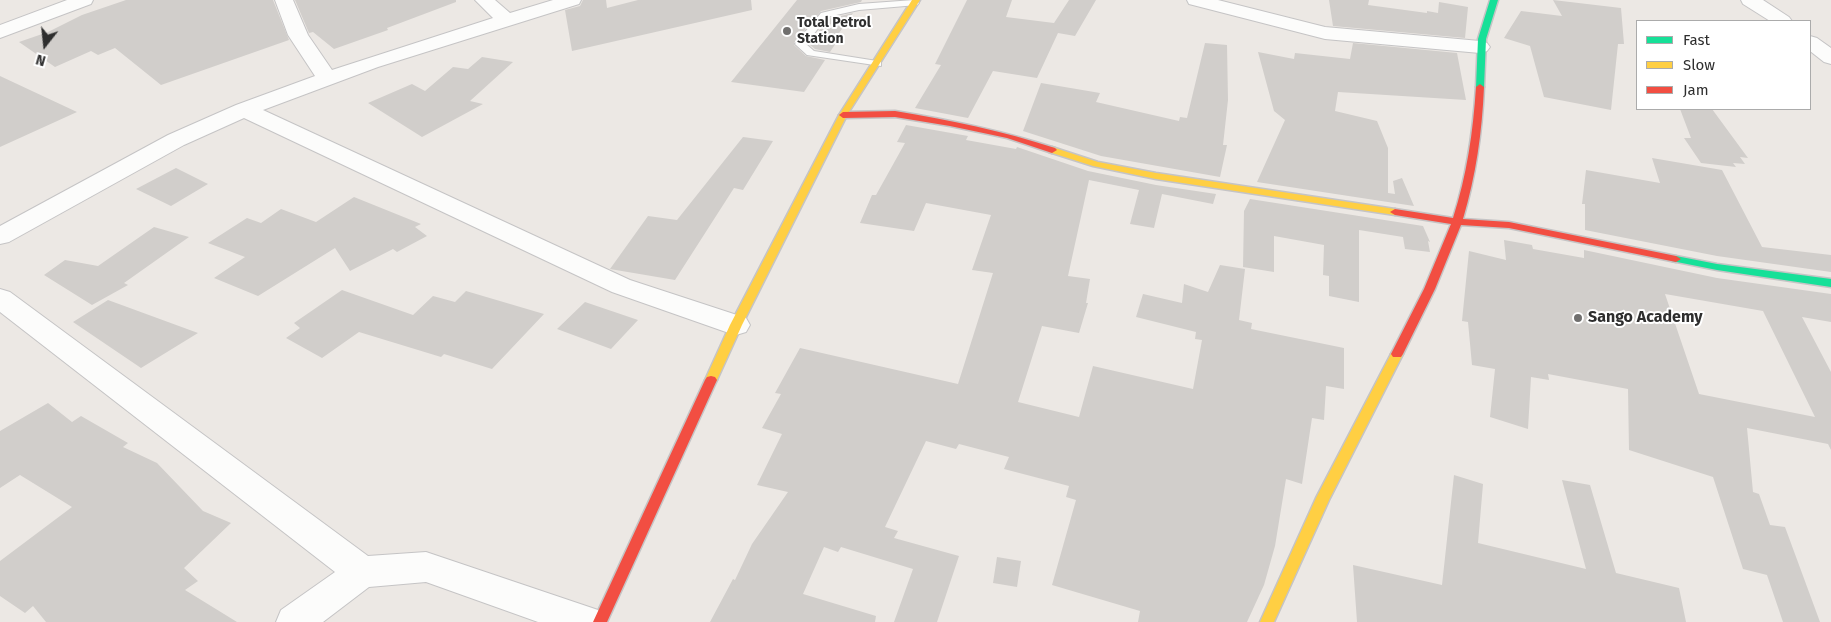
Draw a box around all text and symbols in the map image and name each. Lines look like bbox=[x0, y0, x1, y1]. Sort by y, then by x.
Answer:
place label: Total Petrol Station bbox=[797, 15, 871, 48]
north arrow bbox=[20, 20, 70, 70]
legend bbox=[1636, 20, 1811, 110]
marker: Total Petrol Station bbox=[781, 25, 793, 37]
text: Fast bbox=[1683, 31, 1710, 49]
text: N bbox=[34, 50, 48, 69]
text: Slow bbox=[1683, 56, 1715, 74]
text: Jam bbox=[1683, 81, 1709, 99]
place label: Sango Academy bbox=[1588, 308, 1703, 328]
marker: Sango Academy bbox=[1572, 312, 1584, 324]

